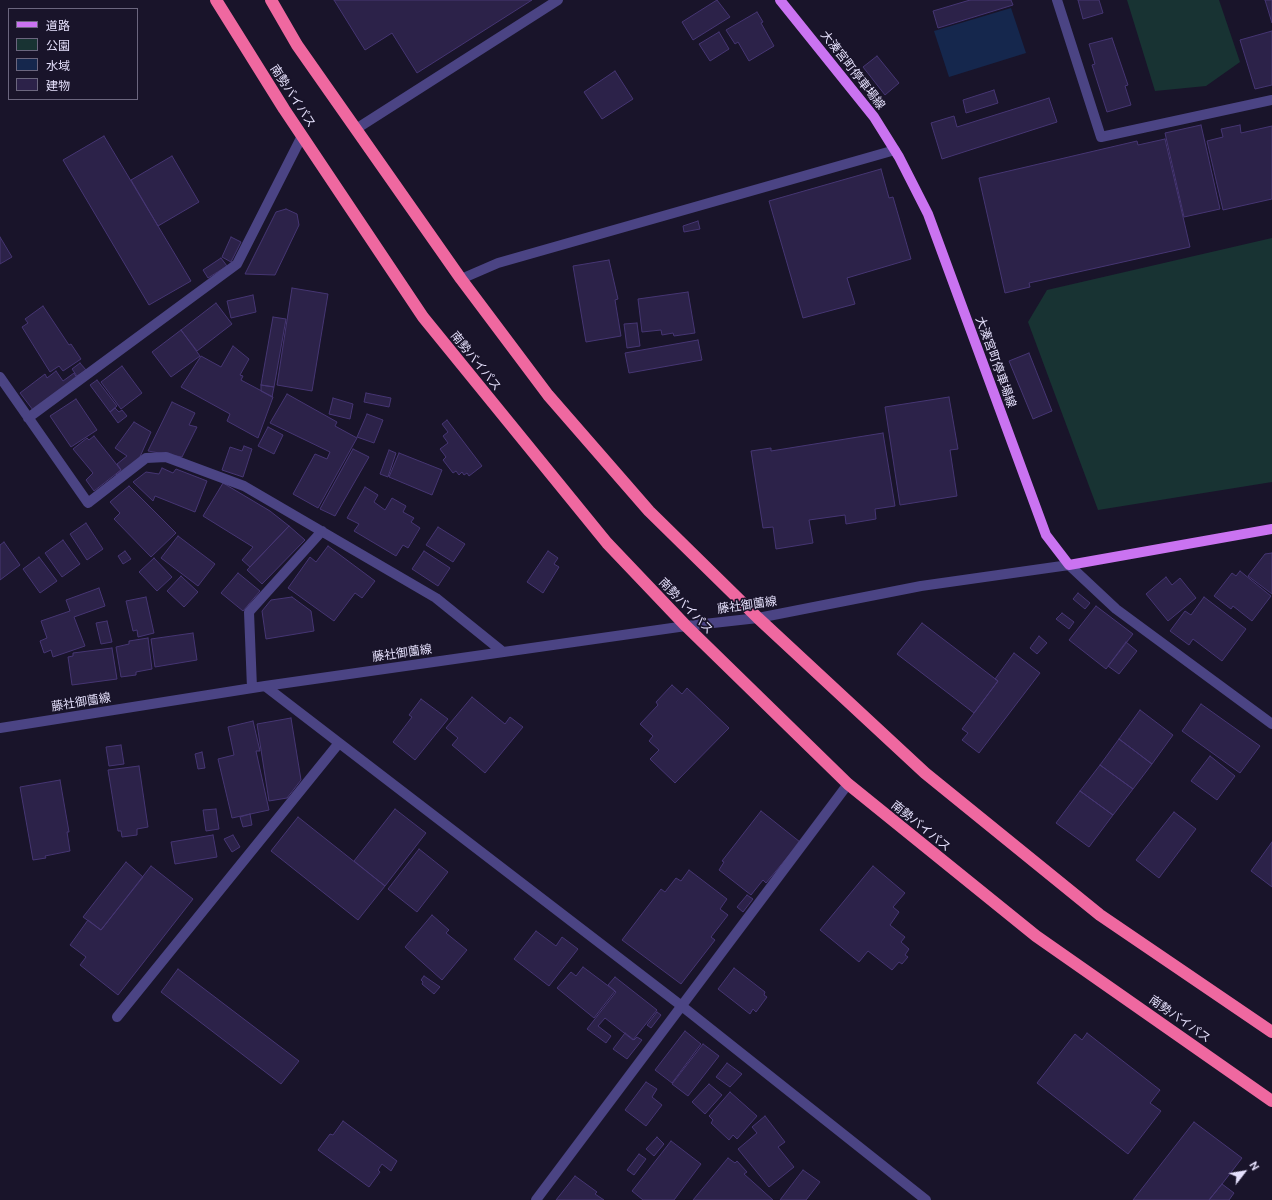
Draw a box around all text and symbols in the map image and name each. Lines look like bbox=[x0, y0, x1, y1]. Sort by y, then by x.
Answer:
legend bbox=[8, 8, 138, 100]
text: 道路 bbox=[46, 19, 70, 32]
street label: 大湊宮町停車場線 bbox=[818, 28, 888, 112]
text: 公園 bbox=[46, 39, 70, 52]
text: 水域 bbox=[46, 59, 70, 72]
street label: 南勢バイパス bbox=[267, 62, 319, 130]
text: 建物 bbox=[46, 79, 70, 92]
street label: 大湊宮町停車場線 bbox=[973, 314, 1019, 410]
street label: 南勢バイパス bbox=[448, 328, 504, 394]
street label: 南勢バイパス bbox=[656, 575, 716, 637]
street label: 藤社御薗線 bbox=[716, 594, 778, 616]
street label: 藤社御薗線 bbox=[371, 642, 433, 664]
street label: 藤社御薗線 bbox=[50, 690, 112, 714]
street label: 南勢バイパス bbox=[888, 798, 954, 854]
street label: 南勢バイパス bbox=[1146, 992, 1214, 1046]
north arrow bbox=[1224, 1152, 1264, 1192]
text: N bbox=[1247, 1159, 1262, 1172]

